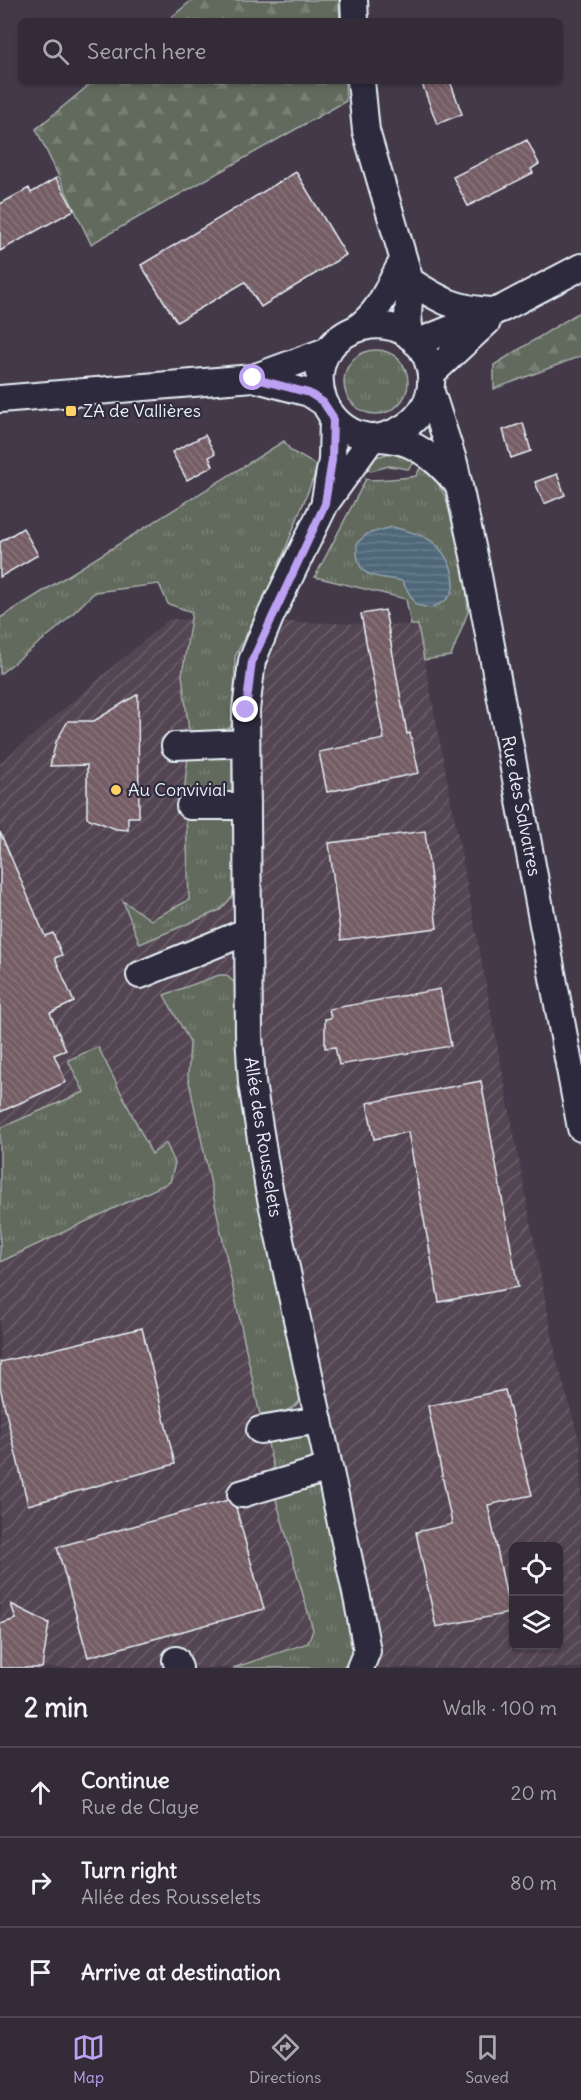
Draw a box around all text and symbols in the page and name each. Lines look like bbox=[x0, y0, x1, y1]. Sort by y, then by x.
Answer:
search box bbox=[18, 18, 563, 84]
icon: search bbox=[39, 35, 72, 68]
text: Search here bbox=[87, 37, 206, 65]
route start bbox=[239, 364, 265, 390]
place label: ZA de Vallières bbox=[83, 399, 201, 422]
marker: ZA de Vallières bbox=[64, 404, 78, 418]
route end bbox=[232, 696, 258, 722]
street label: Rue des Salvatres bbox=[497, 734, 546, 878]
place label: Au Convivial bbox=[128, 778, 226, 801]
marker: Au Convivial bbox=[109, 783, 123, 797]
street label: Allée des Rousselets bbox=[239, 1055, 288, 1219]
map controls bbox=[509, 1542, 563, 1650]
button: locate bbox=[509, 1542, 563, 1596]
button: layers bbox=[509, 1596, 563, 1650]
text: 2 min bbox=[24, 1691, 88, 1724]
text: Walk · 100 m bbox=[443, 1695, 557, 1720]
text: Continue bbox=[81, 1766, 170, 1794]
icon: ahead bbox=[24, 1776, 57, 1809]
text: 20 m bbox=[511, 1780, 557, 1805]
text: Rue de Claye bbox=[81, 1794, 199, 1819]
text: Turn right bbox=[81, 1856, 177, 1884]
icon: right bbox=[24, 1866, 57, 1899]
text: 80 m bbox=[510, 1870, 557, 1895]
text: Allée des Rousselets bbox=[81, 1884, 261, 1909]
icon: arrive bbox=[24, 1956, 57, 1989]
text: Arrive at destination bbox=[81, 1958, 281, 1986]
tab: Map bbox=[72, 2031, 105, 2087]
tab: Directions bbox=[249, 2031, 321, 2087]
tab: Saved bbox=[465, 2031, 509, 2087]

